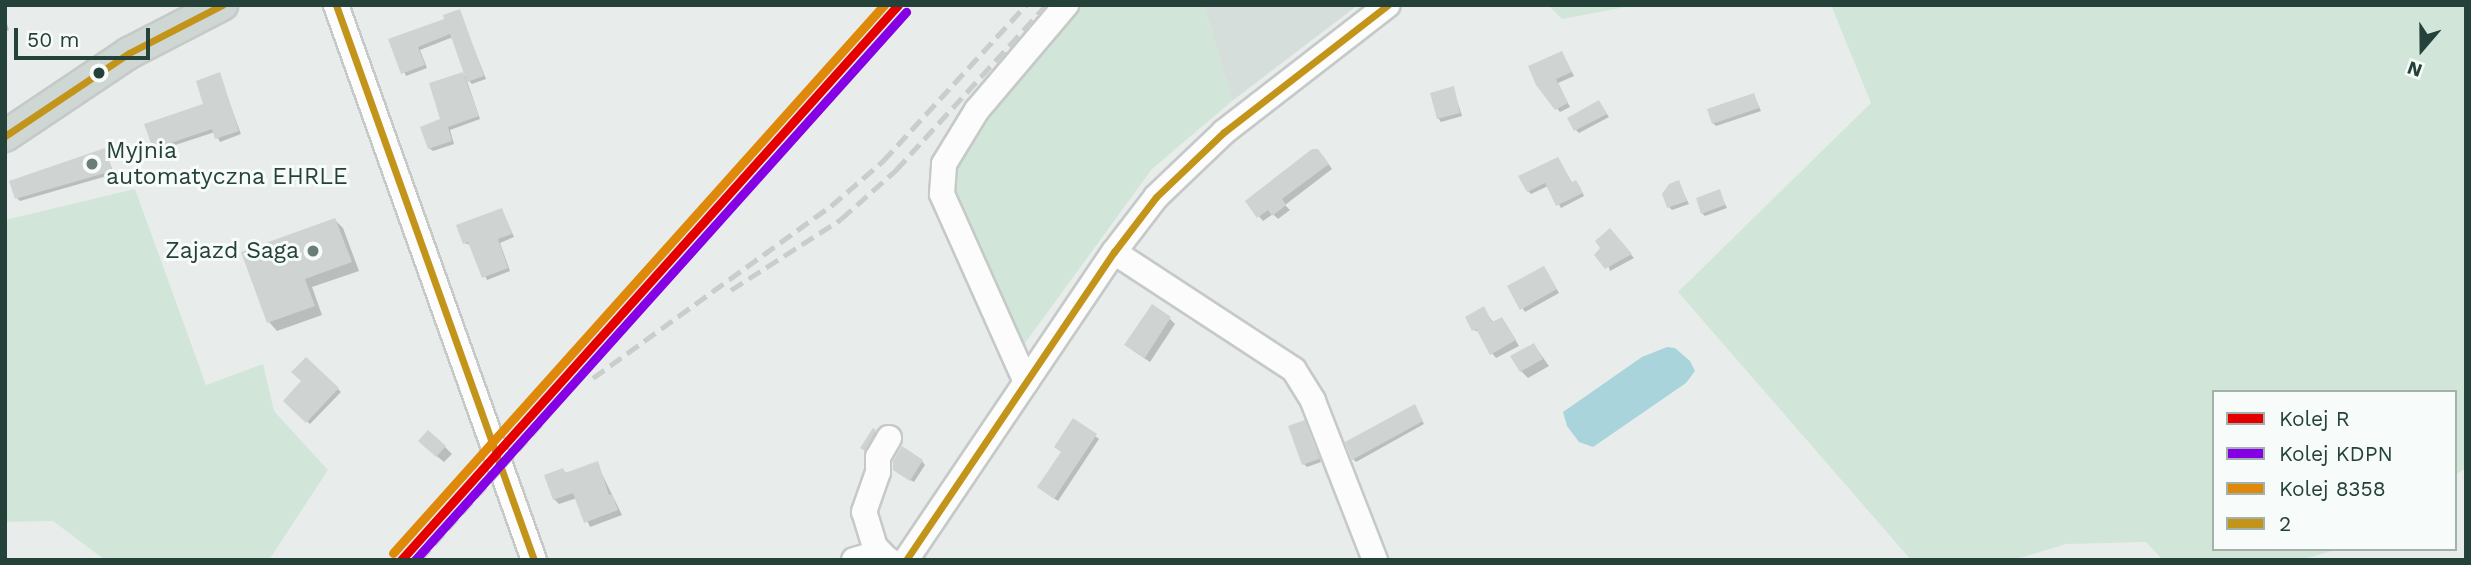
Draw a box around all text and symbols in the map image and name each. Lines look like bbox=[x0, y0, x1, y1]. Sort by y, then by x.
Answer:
scale bar bbox=[18, 14, 154, 58]
north arrow bbox=[2387, 14, 2457, 84]
text: 50 m bbox=[27, 27, 79, 52]
text: N bbox=[2404, 56, 2425, 82]
unlabelled marker bbox=[92, 66, 106, 80]
place label: Myjnia automatyczna EHRLE bbox=[106, 137, 348, 191]
marker: Myjnia automatyczna EHRLE bbox=[84, 156, 100, 172]
place label: Zajazd Saga bbox=[165, 237, 299, 265]
marker: Zajazd Saga bbox=[305, 243, 321, 259]
legend bbox=[2212, 390, 2457, 551]
text: Kolej R bbox=[2279, 406, 2350, 431]
text: Kolej KDPN bbox=[2279, 441, 2393, 466]
text: Kolej 8358 bbox=[2279, 476, 2386, 501]
text: 2 bbox=[2279, 511, 2291, 536]

